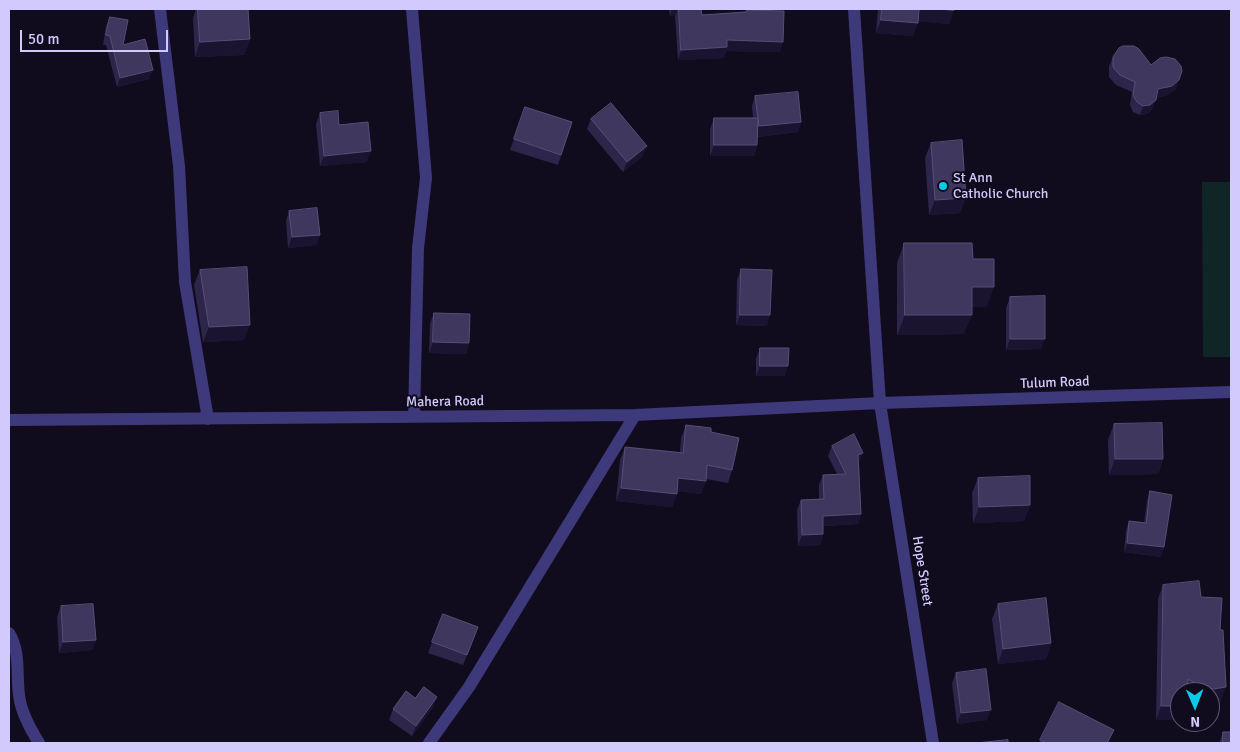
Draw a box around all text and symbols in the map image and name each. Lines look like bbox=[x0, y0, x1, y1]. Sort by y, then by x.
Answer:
scale bar bbox=[22, 20, 170, 52]
text: 50 m bbox=[28, 30, 59, 48]
place label: St Ann Catholic Church bbox=[953, 170, 1048, 202]
marker: St Ann Catholic Church bbox=[937, 180, 949, 192]
street label: Tulum Road bbox=[1020, 373, 1090, 393]
street label: Mahera Road bbox=[406, 393, 484, 411]
street label: Hope Street bbox=[908, 535, 936, 607]
north arrow bbox=[1170, 682, 1220, 732]
text: N bbox=[1190, 713, 1200, 730]

